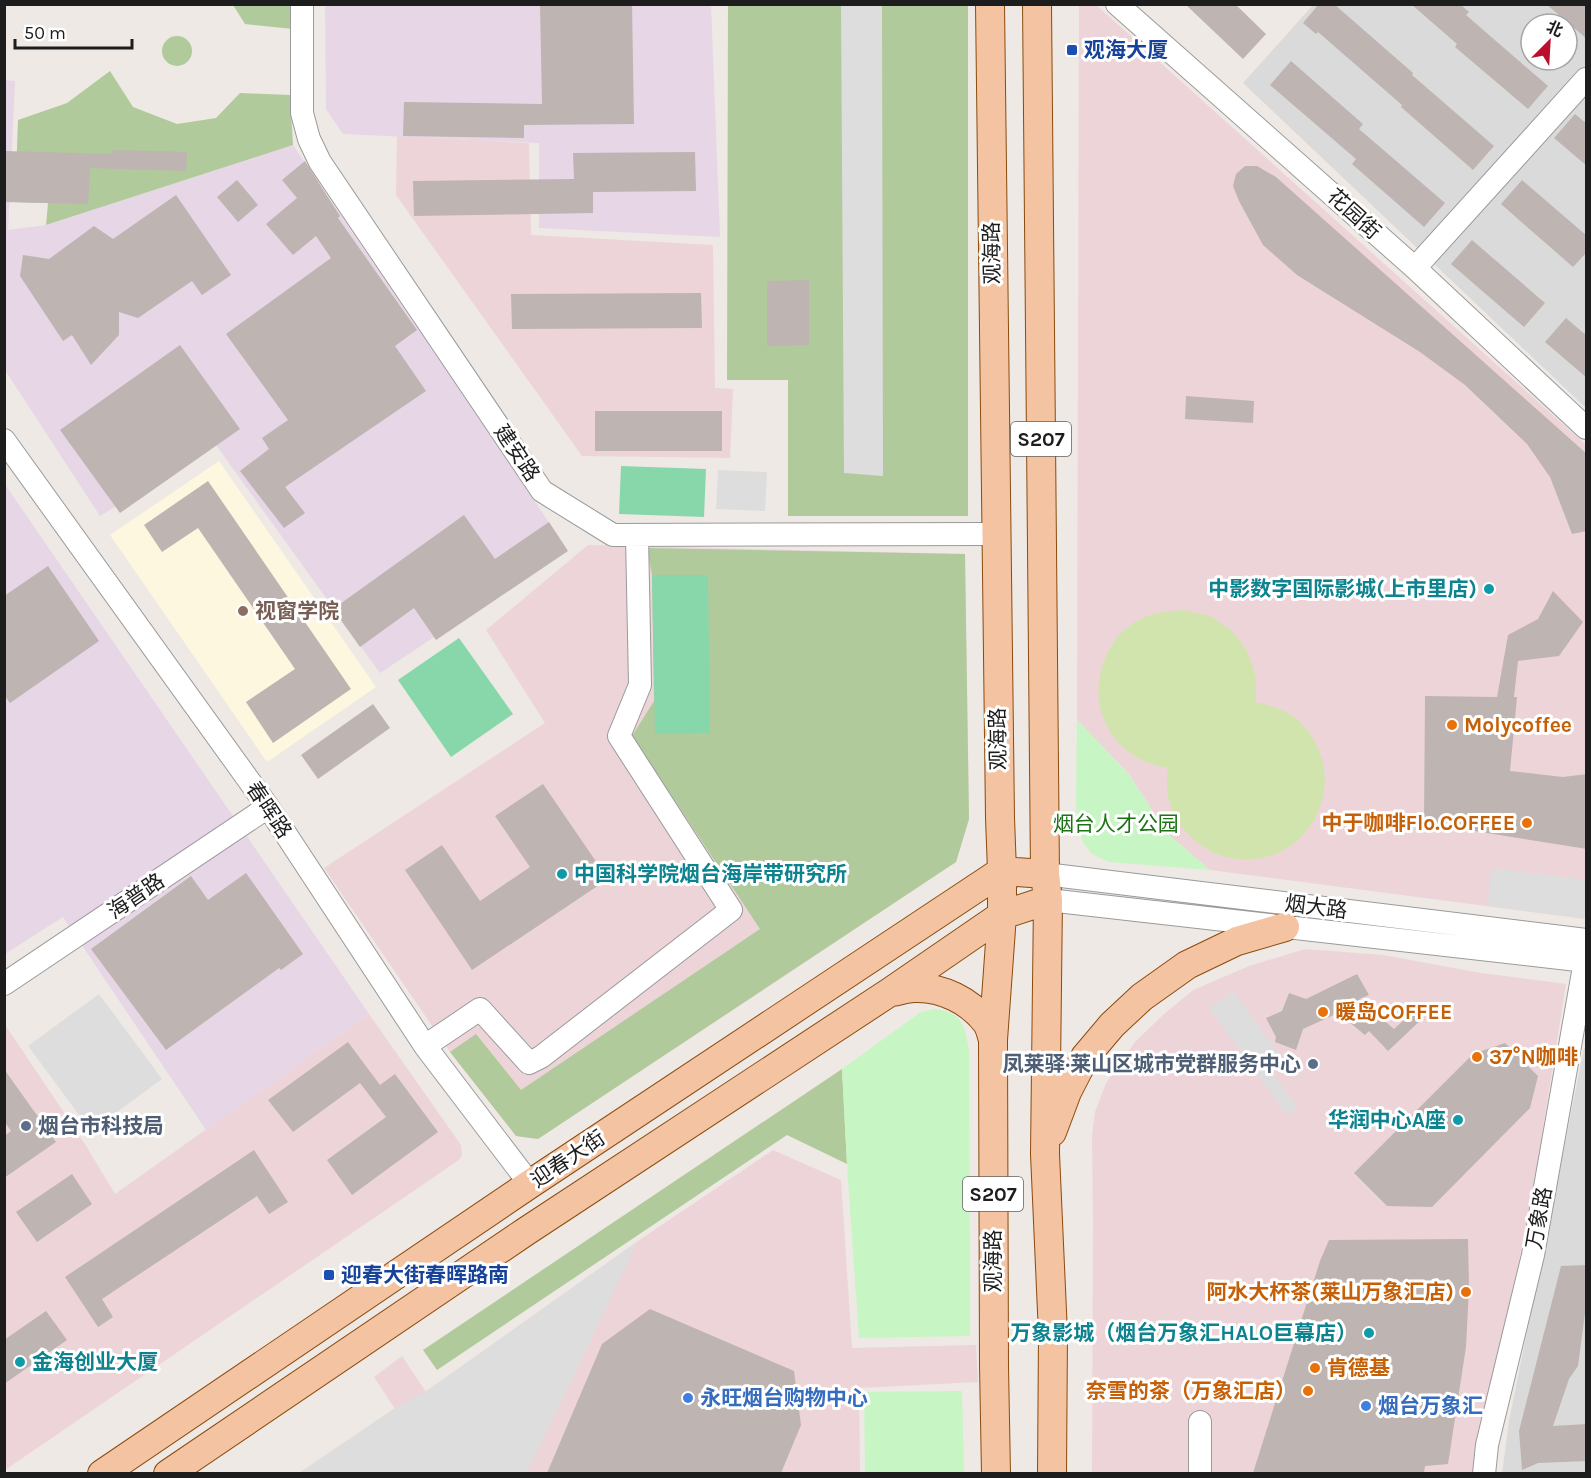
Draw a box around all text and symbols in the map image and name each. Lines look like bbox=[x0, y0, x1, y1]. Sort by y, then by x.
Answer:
scale bar bbox=[15, 12, 132, 50]
north arrow bbox=[1519, 12, 1579, 72]
text: 北 bbox=[1544, 17, 1566, 41]
text: 50 m bbox=[24, 22, 66, 44]
place label: 观海大厦 bbox=[1084, 38, 1168, 62]
marker: 观海大厦 bbox=[1065, 43, 1079, 57]
street label: 花园街 bbox=[1323, 184, 1385, 244]
street label: 观海路 bbox=[979, 221, 1005, 285]
street label: 建安路 bbox=[489, 420, 545, 486]
road number: S207 bbox=[1011, 422, 1071, 456]
place label: 中影数字国际影城(上市里店) bbox=[1208, 577, 1477, 601]
marker: 中影数字国际影城(上市里店) bbox=[1482, 582, 1496, 596]
place label: 视窗学院 bbox=[255, 599, 339, 623]
marker: 视窗学院 bbox=[236, 604, 250, 618]
street label: 观海路 bbox=[985, 707, 1011, 771]
place label: Molycoffee bbox=[1464, 713, 1572, 737]
marker: Molycoffee bbox=[1445, 718, 1459, 732]
street label: 春晖路 bbox=[241, 777, 297, 843]
place label: 中于咖啡Flo.COFFEE bbox=[1322, 811, 1515, 835]
park label: 烟台人才公园 bbox=[1053, 812, 1179, 836]
marker: 中于咖啡Flo.COFFEE bbox=[1520, 816, 1534, 830]
place label: 中国科学院烟台海岸带研究所 bbox=[574, 862, 847, 886]
marker: 中国科学院烟台海岸带研究所 bbox=[555, 867, 569, 881]
street label: 海普路 bbox=[103, 868, 169, 924]
street label: 烟大路 bbox=[1283, 891, 1349, 923]
place label: 暖岛COFFEE bbox=[1335, 1000, 1452, 1024]
marker: 暖岛COFFEE bbox=[1316, 1005, 1330, 1019]
place label: 37°N咖啡 bbox=[1489, 1045, 1578, 1069]
marker: 37°N咖啡 bbox=[1470, 1050, 1484, 1064]
place label: 凤莱驿·莱山区城市党群服务中心 bbox=[1002, 1052, 1301, 1076]
marker: 凤莱驿·莱山区城市党群服务中心 bbox=[1306, 1057, 1320, 1071]
place label: 华润中心A座 bbox=[1328, 1108, 1446, 1132]
marker: 华润中心A座 bbox=[1451, 1113, 1465, 1127]
place label: 烟台市科技局 bbox=[38, 1114, 164, 1138]
marker: 烟台市科技局 bbox=[19, 1119, 33, 1133]
street label: 迎春大街 bbox=[526, 1126, 610, 1192]
road number: S207 bbox=[963, 1177, 1023, 1211]
street label: 万象路 bbox=[1522, 1185, 1556, 1251]
street label: 观海路 bbox=[981, 1230, 1005, 1293]
place label: 迎春大街春晖路南 bbox=[341, 1263, 509, 1287]
marker: 迎春大街春晖路南 bbox=[322, 1268, 336, 1282]
place label: 阿水大杯茶(莱山万象汇店) bbox=[1206, 1280, 1454, 1304]
marker: 阿水大杯茶(莱山万象汇店) bbox=[1459, 1285, 1473, 1299]
place label: 万象影城（烟台万象汇HALO巨幕店） bbox=[1010, 1321, 1357, 1345]
marker: 万象影城（烟台万象汇HALO巨幕店） bbox=[1362, 1326, 1376, 1340]
place label: 金海创业大厦 bbox=[32, 1350, 158, 1374]
marker: 金海创业大厦 bbox=[13, 1355, 27, 1369]
place label: 肯德基 bbox=[1327, 1356, 1390, 1380]
marker: 肯德基 bbox=[1308, 1361, 1322, 1375]
place label: 奈雪的茶（万象汇店） bbox=[1086, 1379, 1296, 1403]
marker: 奈雪的茶（万象汇店） bbox=[1301, 1384, 1315, 1398]
place label: 永旺烟台购物中心 bbox=[700, 1386, 868, 1410]
marker: 永旺烟台购物中心 bbox=[681, 1391, 695, 1405]
place label: 烟台万象汇 bbox=[1378, 1394, 1483, 1418]
marker: 烟台万象汇 bbox=[1359, 1399, 1373, 1413]

